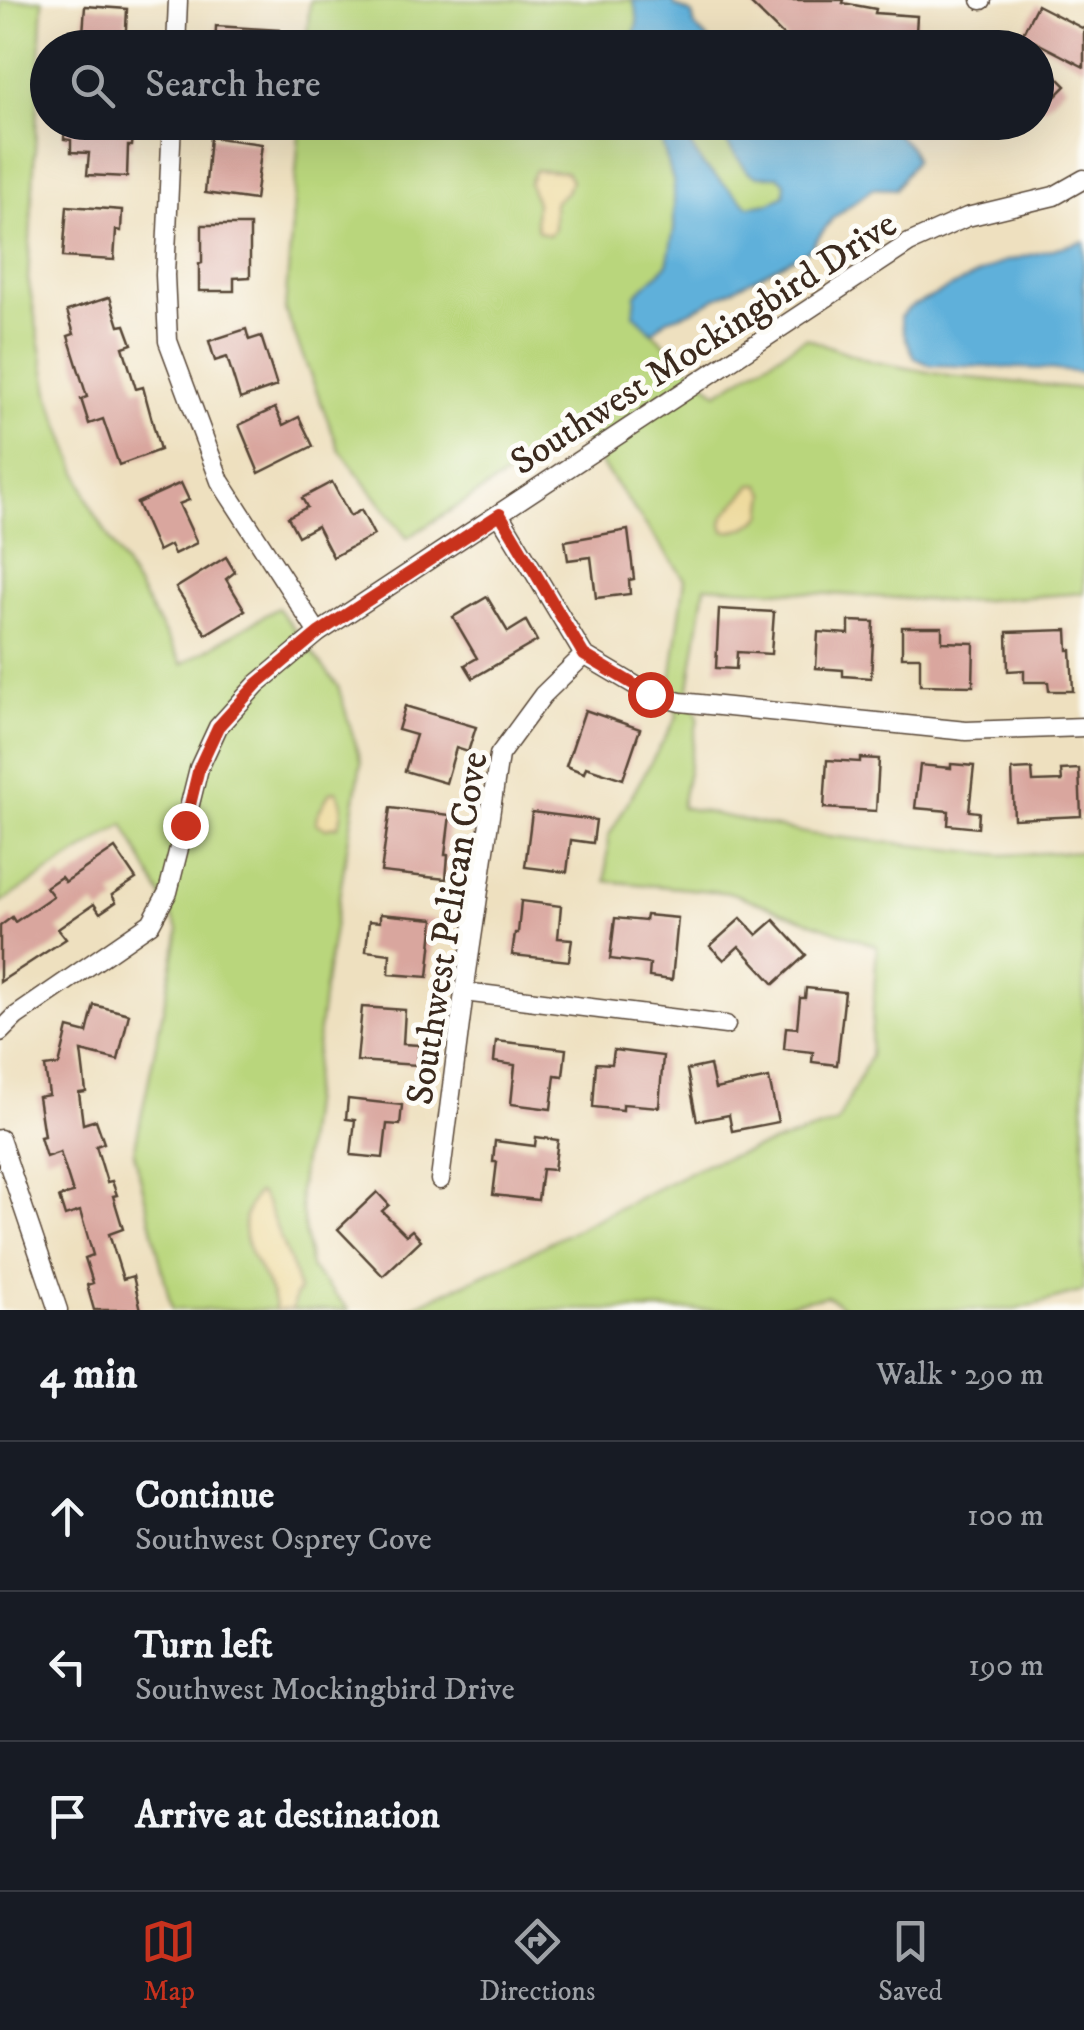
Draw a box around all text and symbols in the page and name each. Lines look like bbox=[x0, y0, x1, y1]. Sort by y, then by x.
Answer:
search box bbox=[30, 30, 1054, 140]
icon: search bbox=[65, 58, 120, 113]
text: Search here bbox=[145, 61, 321, 109]
street label: Southwest Mockingbird Drive bbox=[502, 201, 906, 487]
route start bbox=[628, 672, 674, 718]
street label: Southwest Pelican Cove bbox=[396, 748, 500, 1108]
route end bbox=[163, 803, 209, 849]
text: 4 min bbox=[40, 1349, 138, 1401]
text: Walk · 290 m bbox=[876, 1355, 1044, 1395]
text: Continue bbox=[135, 1472, 274, 1520]
icon: ahead bbox=[40, 1489, 95, 1544]
text: 100 m bbox=[967, 1496, 1044, 1536]
text: Southwest Osprey Cove bbox=[135, 1520, 432, 1560]
text: Turn left bbox=[135, 1622, 273, 1670]
icon: left bbox=[40, 1639, 95, 1694]
text: 190 m bbox=[968, 1646, 1044, 1686]
text: Southwest Mockingbird Drive bbox=[135, 1670, 515, 1710]
icon: arrive bbox=[40, 1789, 95, 1844]
text: Arrive at destination bbox=[135, 1792, 440, 1840]
tab: Map bbox=[141, 1914, 196, 2009]
tab: Directions bbox=[479, 1914, 595, 2009]
tab: Saved bbox=[878, 1914, 943, 2009]

